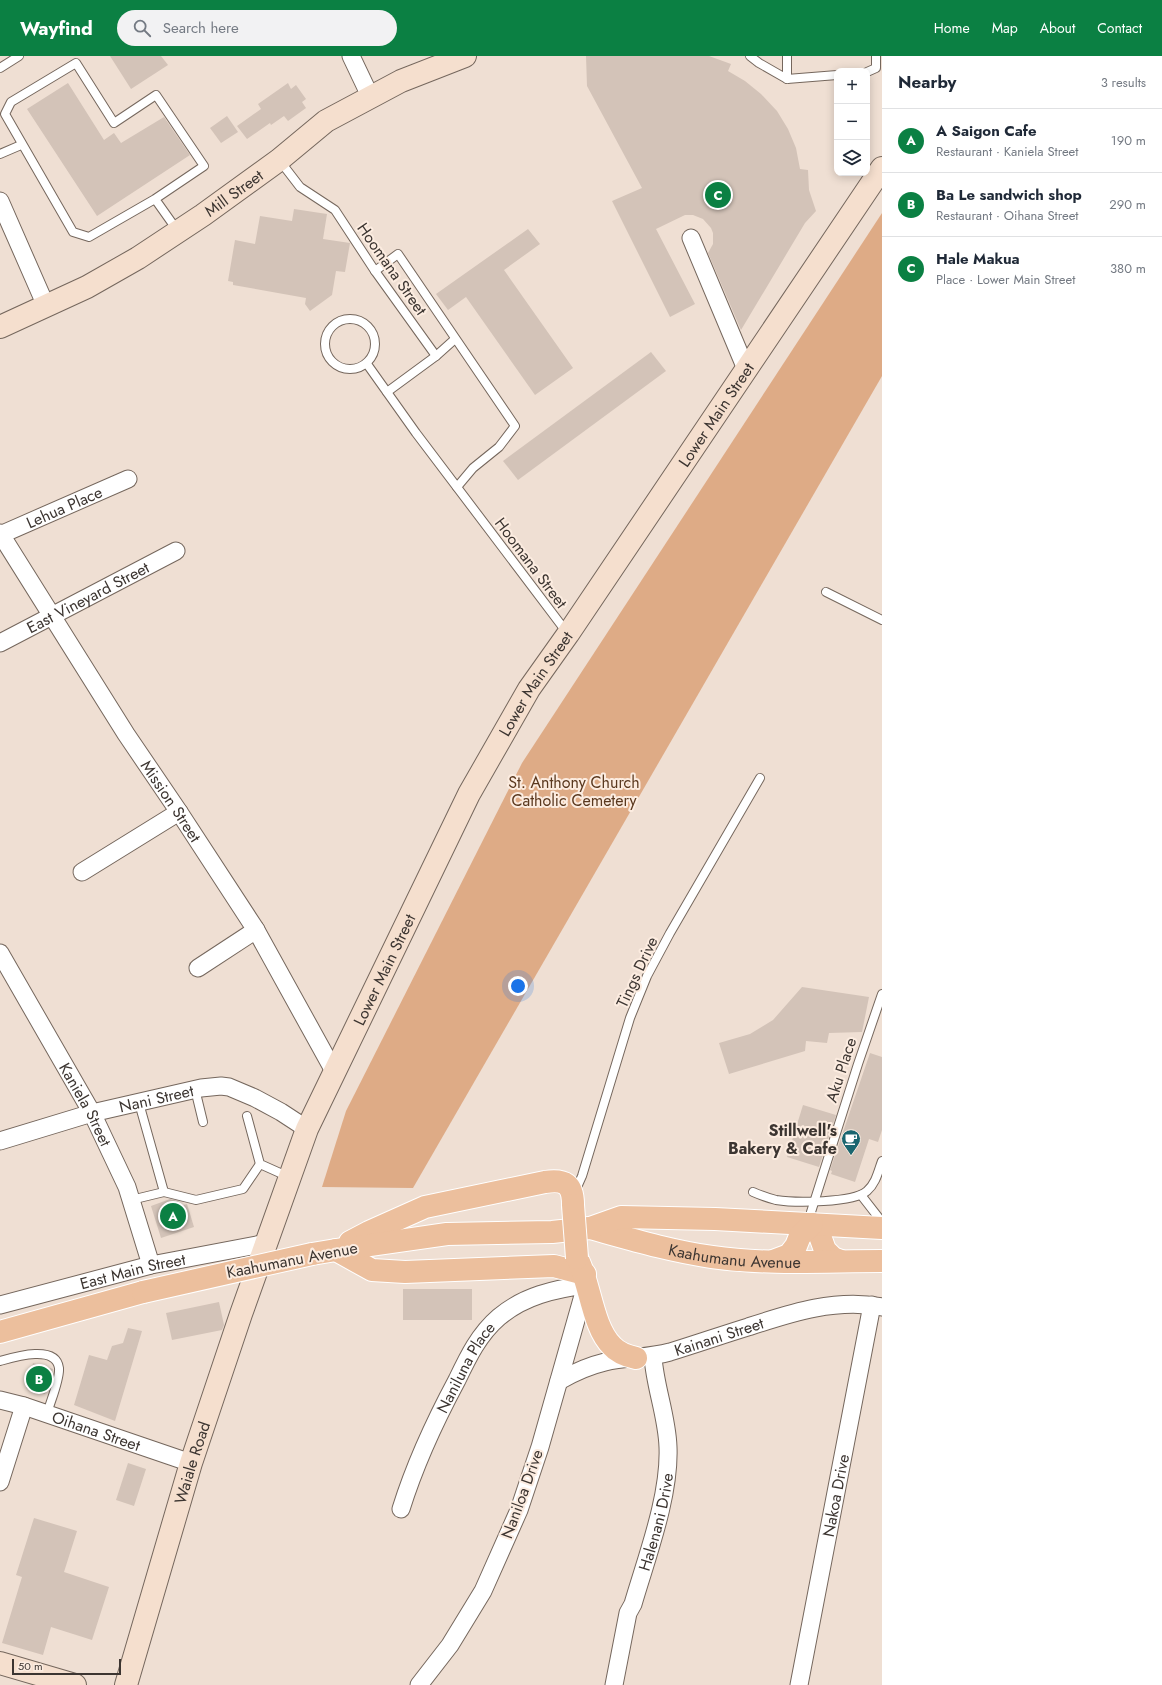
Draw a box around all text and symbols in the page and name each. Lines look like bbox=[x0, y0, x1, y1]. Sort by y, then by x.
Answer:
search box bbox=[117, 10, 397, 46]
text: Wayfind bbox=[20, 15, 93, 42]
icon: search bbox=[131, 17, 153, 39]
text: Search here bbox=[163, 17, 239, 39]
text: Home bbox=[934, 18, 970, 38]
text: Map bbox=[992, 18, 1018, 38]
text: About bbox=[1040, 18, 1075, 38]
text: Contact bbox=[1097, 18, 1142, 38]
map controls bbox=[834, 68, 870, 176]
button: + bbox=[834, 68, 870, 104]
text: Nearby bbox=[898, 70, 956, 94]
text: 3 results bbox=[1101, 73, 1146, 92]
button: − bbox=[834, 104, 870, 140]
text: A Saigon Cafe bbox=[936, 120, 1037, 142]
text: A bbox=[906, 131, 916, 150]
text: 190 m bbox=[1111, 131, 1146, 150]
button: layers bbox=[834, 140, 870, 176]
text: Restaurant · Kaniela Street bbox=[936, 142, 1078, 161]
street label: Mill Street bbox=[199, 164, 268, 222]
pin: C bbox=[705, 180, 731, 210]
text: Ba Le sandwich shop bbox=[936, 184, 1082, 206]
text: B bbox=[907, 195, 915, 214]
text: 290 m bbox=[1109, 195, 1146, 214]
text: Restaurant · Oihana Street bbox=[936, 206, 1079, 225]
street label: Hoomana Street bbox=[352, 218, 433, 320]
text: Hale Makua bbox=[936, 248, 1020, 270]
text: C bbox=[906, 259, 916, 278]
text: 380 m bbox=[1110, 259, 1146, 278]
text: Place · Lower Main Street bbox=[936, 270, 1075, 289]
street label: Lower Main Street bbox=[672, 358, 759, 471]
street label: Lehua Place bbox=[22, 480, 106, 534]
street label: Hoomana Street bbox=[489, 513, 573, 613]
street label: East Vineyard Street bbox=[23, 556, 153, 639]
street label: Lower Main Street bbox=[493, 626, 578, 740]
street label: Mission Street bbox=[135, 755, 207, 847]
park label: St. Anthony Church Catholic Cemetery bbox=[508, 771, 640, 812]
street label: Lower Main Street bbox=[347, 910, 421, 1029]
street label: Tings Drive bbox=[611, 933, 663, 1011]
your location bbox=[508, 976, 528, 996]
street label: Aku Place bbox=[820, 1035, 862, 1105]
street label: Kaniela Street bbox=[54, 1058, 118, 1150]
street label: Nani Street bbox=[117, 1079, 196, 1118]
place label: Stillwell's Bakery & Cafe bbox=[728, 1119, 837, 1160]
cafe icon: Stillwell's Bakery & Cafe bbox=[840, 1128, 862, 1156]
pin: A bbox=[160, 1201, 186, 1231]
street label: Kaahumanu Avenue bbox=[225, 1236, 359, 1284]
street label: Kaahumanu Avenue bbox=[666, 1238, 801, 1274]
street label: East Main Street bbox=[77, 1247, 187, 1295]
street label: Kainani Street bbox=[671, 1311, 767, 1362]
street label: Naniluna Place bbox=[430, 1316, 500, 1417]
pin: B bbox=[26, 1364, 52, 1394]
street label: Oihana Street bbox=[49, 1405, 144, 1456]
street label: Waiale Road bbox=[168, 1418, 216, 1506]
street label: Naniloa Drive bbox=[495, 1446, 549, 1542]
street label: Nakoa Drive bbox=[816, 1452, 855, 1539]
street label: Halenani Drive bbox=[632, 1472, 678, 1574]
scale bar bbox=[12, 1657, 121, 1676]
text: 50 m bbox=[18, 1658, 43, 1674]

